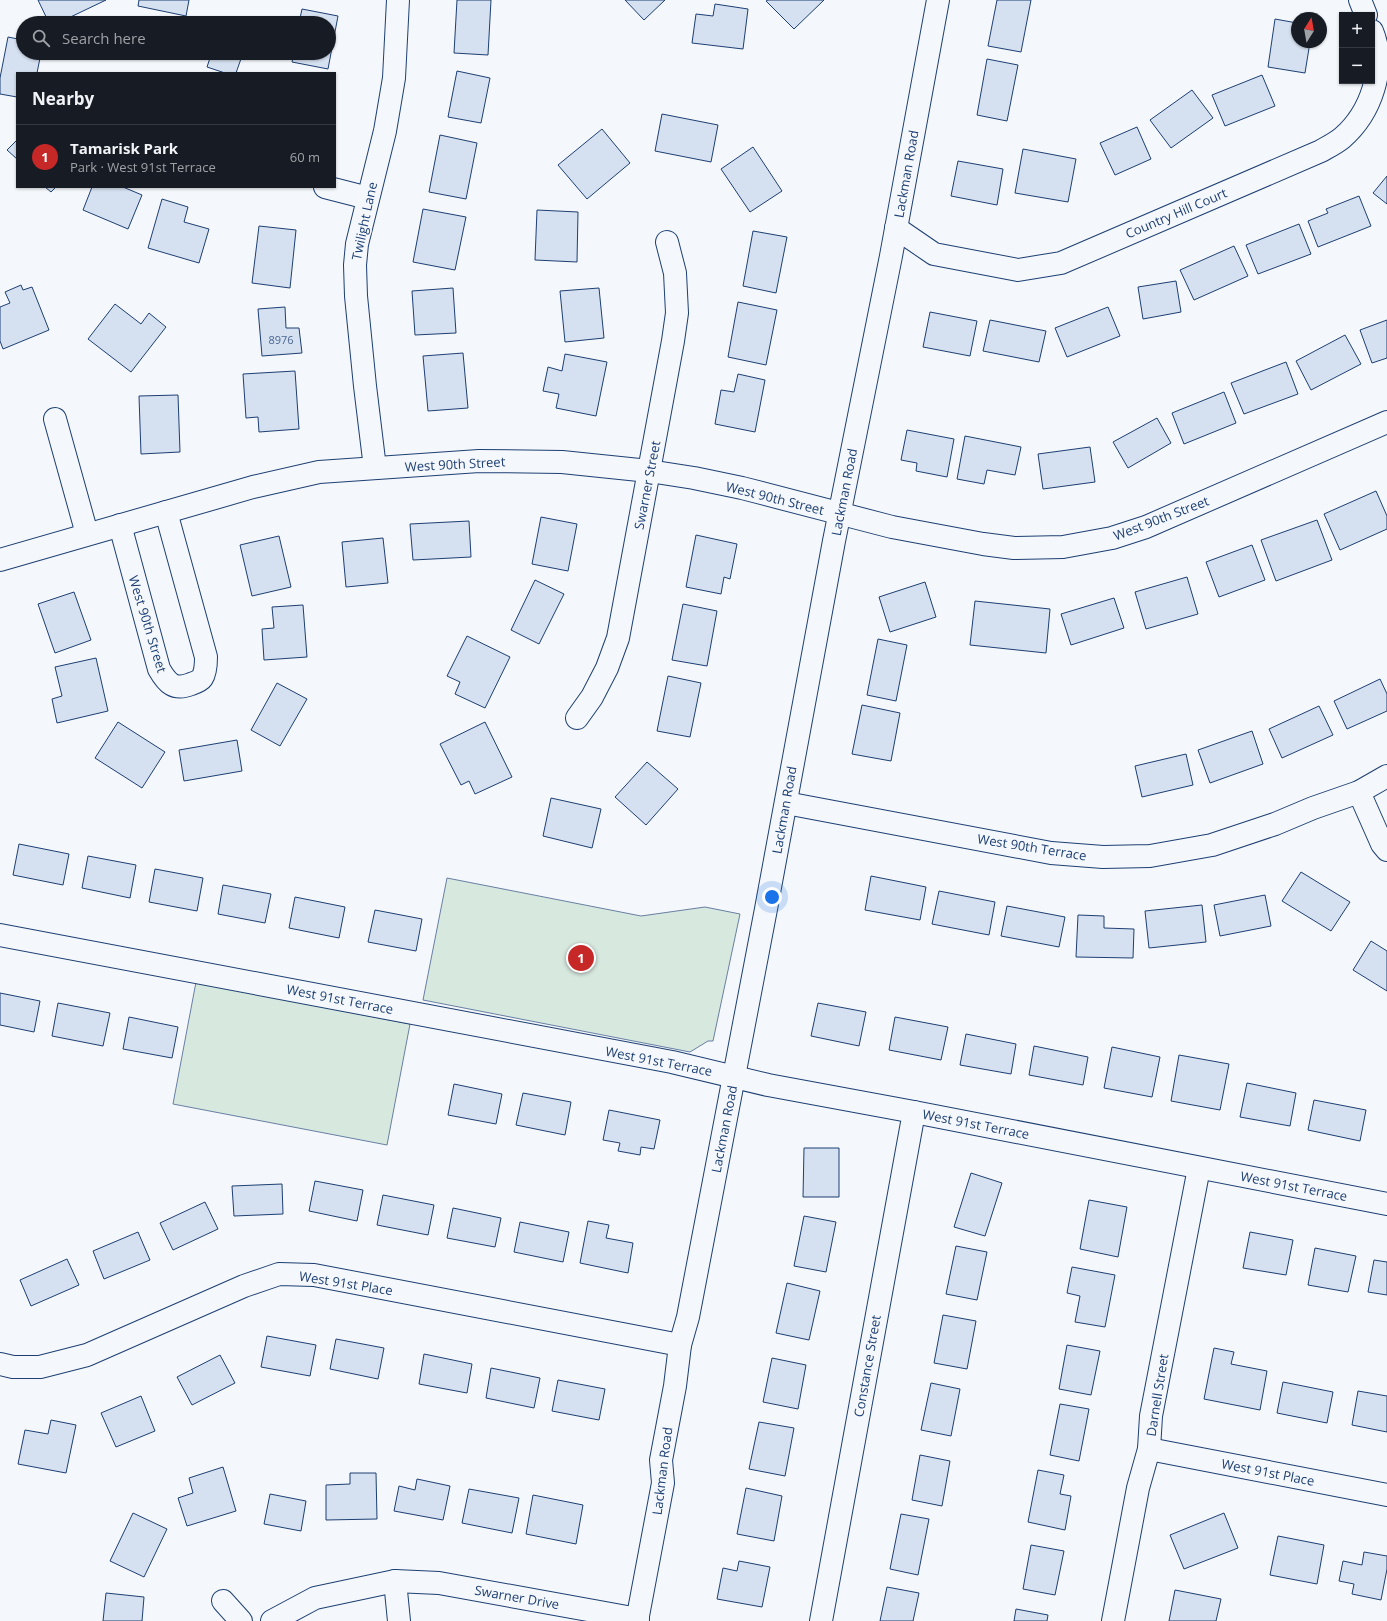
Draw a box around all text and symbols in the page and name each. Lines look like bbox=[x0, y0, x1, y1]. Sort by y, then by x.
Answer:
north arrow bbox=[1291, 12, 1327, 48]
map controls bbox=[1339, 12, 1375, 84]
button: + bbox=[1339, 12, 1375, 48]
search box bbox=[16, 16, 336, 60]
icon: search bbox=[30, 27, 52, 49]
text: Search here bbox=[62, 28, 146, 48]
button: − bbox=[1339, 48, 1375, 84]
text: Nearby bbox=[32, 87, 94, 110]
street label: Lackman Road bbox=[889, 129, 923, 219]
text: Tamarisk Park bbox=[70, 138, 178, 158]
text: 1 bbox=[41, 148, 49, 166]
text: 60 m bbox=[290, 148, 320, 166]
text: Park · West 91st Terrace bbox=[70, 158, 216, 176]
street label: Twilight Lane bbox=[347, 180, 381, 262]
street label: Country Hill Court bbox=[1123, 183, 1230, 242]
house number: 8976 bbox=[268, 332, 294, 347]
street label: Swarner Street bbox=[630, 439, 664, 531]
street label: Lackman Road bbox=[827, 447, 861, 537]
street label: West 90th Street bbox=[404, 452, 506, 476]
street label: West 90th Street bbox=[724, 477, 826, 519]
street label: West 90th Street bbox=[1111, 491, 1212, 544]
street label: West 90th Street bbox=[125, 573, 171, 675]
street label: Lackman Road bbox=[767, 765, 801, 855]
street label: West 90th Terrace bbox=[976, 829, 1088, 865]
your location bbox=[762, 887, 782, 907]
pin: 1 bbox=[568, 943, 594, 973]
street label: West 91st Terrace bbox=[285, 980, 395, 1018]
street label: West 91st Terrace bbox=[604, 1042, 714, 1080]
street label: Lackman Road bbox=[707, 1084, 741, 1174]
street label: West 91st Terrace bbox=[921, 1105, 1031, 1143]
street label: West 91st Terrace bbox=[1239, 1167, 1349, 1205]
street label: West 91st Place bbox=[298, 1267, 394, 1299]
street label: Constance Street bbox=[849, 1313, 885, 1418]
street label: Darnell Street bbox=[1142, 1352, 1172, 1438]
street label: Lackman Road bbox=[648, 1426, 676, 1516]
street label: West 91st Place bbox=[1220, 1454, 1316, 1490]
street label: Swarner Drive bbox=[473, 1581, 561, 1613]

